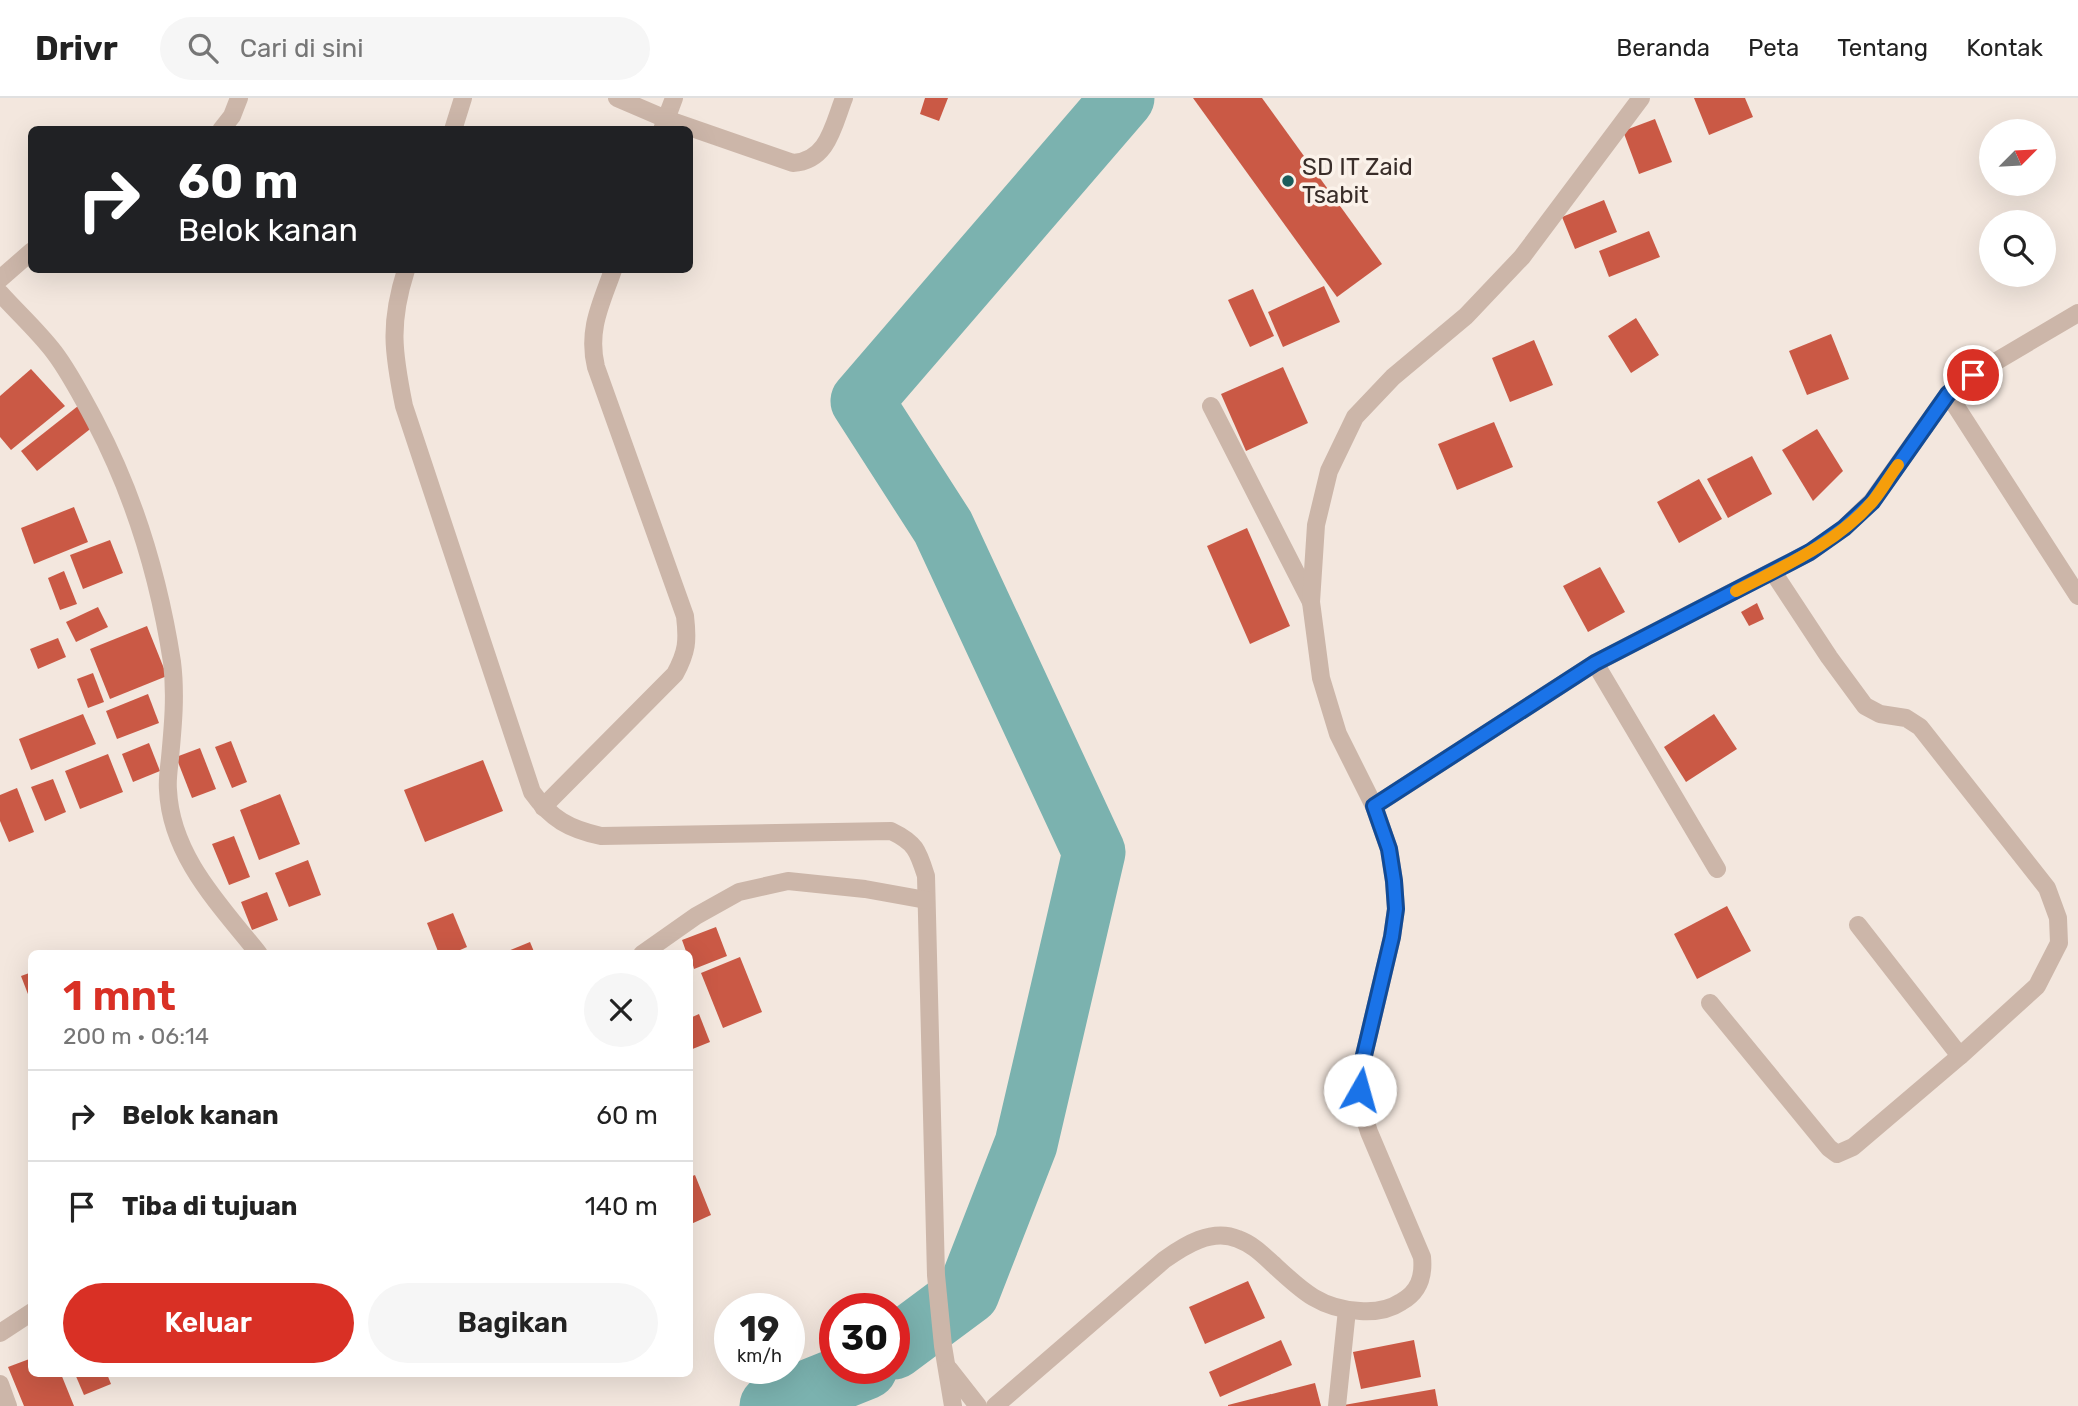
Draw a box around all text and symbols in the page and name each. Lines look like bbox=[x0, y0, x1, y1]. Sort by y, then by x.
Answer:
search box bbox=[160, 17, 650, 80]
text: Drivr bbox=[35, 29, 118, 68]
icon: search bbox=[184, 29, 222, 67]
text: Cari di sini bbox=[240, 33, 364, 64]
text: Beranda bbox=[1616, 34, 1710, 62]
text: Peta bbox=[1748, 34, 1799, 62]
text: Tentang bbox=[1837, 34, 1928, 62]
text: Kontak bbox=[1966, 34, 2043, 62]
north arrow bbox=[1979, 119, 2056, 196]
map controls bbox=[1979, 119, 2056, 287]
text: 60 m bbox=[178, 152, 299, 210]
place label: SD IT Zaid Tsabit bbox=[1302, 153, 1413, 209]
icon: right bbox=[63, 154, 154, 245]
marker: SD IT Zaid Tsabit bbox=[1280, 173, 1296, 189]
button: search bbox=[1979, 210, 2056, 287]
text: Belok kanan bbox=[178, 211, 358, 249]
pin bbox=[1943, 345, 2003, 405]
icon: arrive bbox=[1954, 356, 1992, 394]
text: 1 mnt bbox=[63, 971, 176, 1021]
button: close bbox=[584, 973, 658, 1047]
text: 200 m · 06:14 bbox=[63, 1022, 209, 1050]
position arrow bbox=[1323, 1053, 1397, 1127]
icon: right bbox=[63, 1097, 101, 1135]
text: Belok kanan bbox=[122, 1100, 279, 1131]
text: 60 m bbox=[596, 1100, 658, 1131]
icon: arrive bbox=[63, 1188, 101, 1226]
text: Tiba di tujuan bbox=[122, 1191, 297, 1222]
text: 140 m bbox=[585, 1191, 658, 1222]
button: Keluar bbox=[63, 1283, 354, 1363]
button: Bagikan bbox=[368, 1283, 658, 1363]
speed limit sign: 30 bbox=[819, 1293, 910, 1384]
text: 19 bbox=[740, 1308, 779, 1350]
text: km/h bbox=[737, 1345, 782, 1367]

